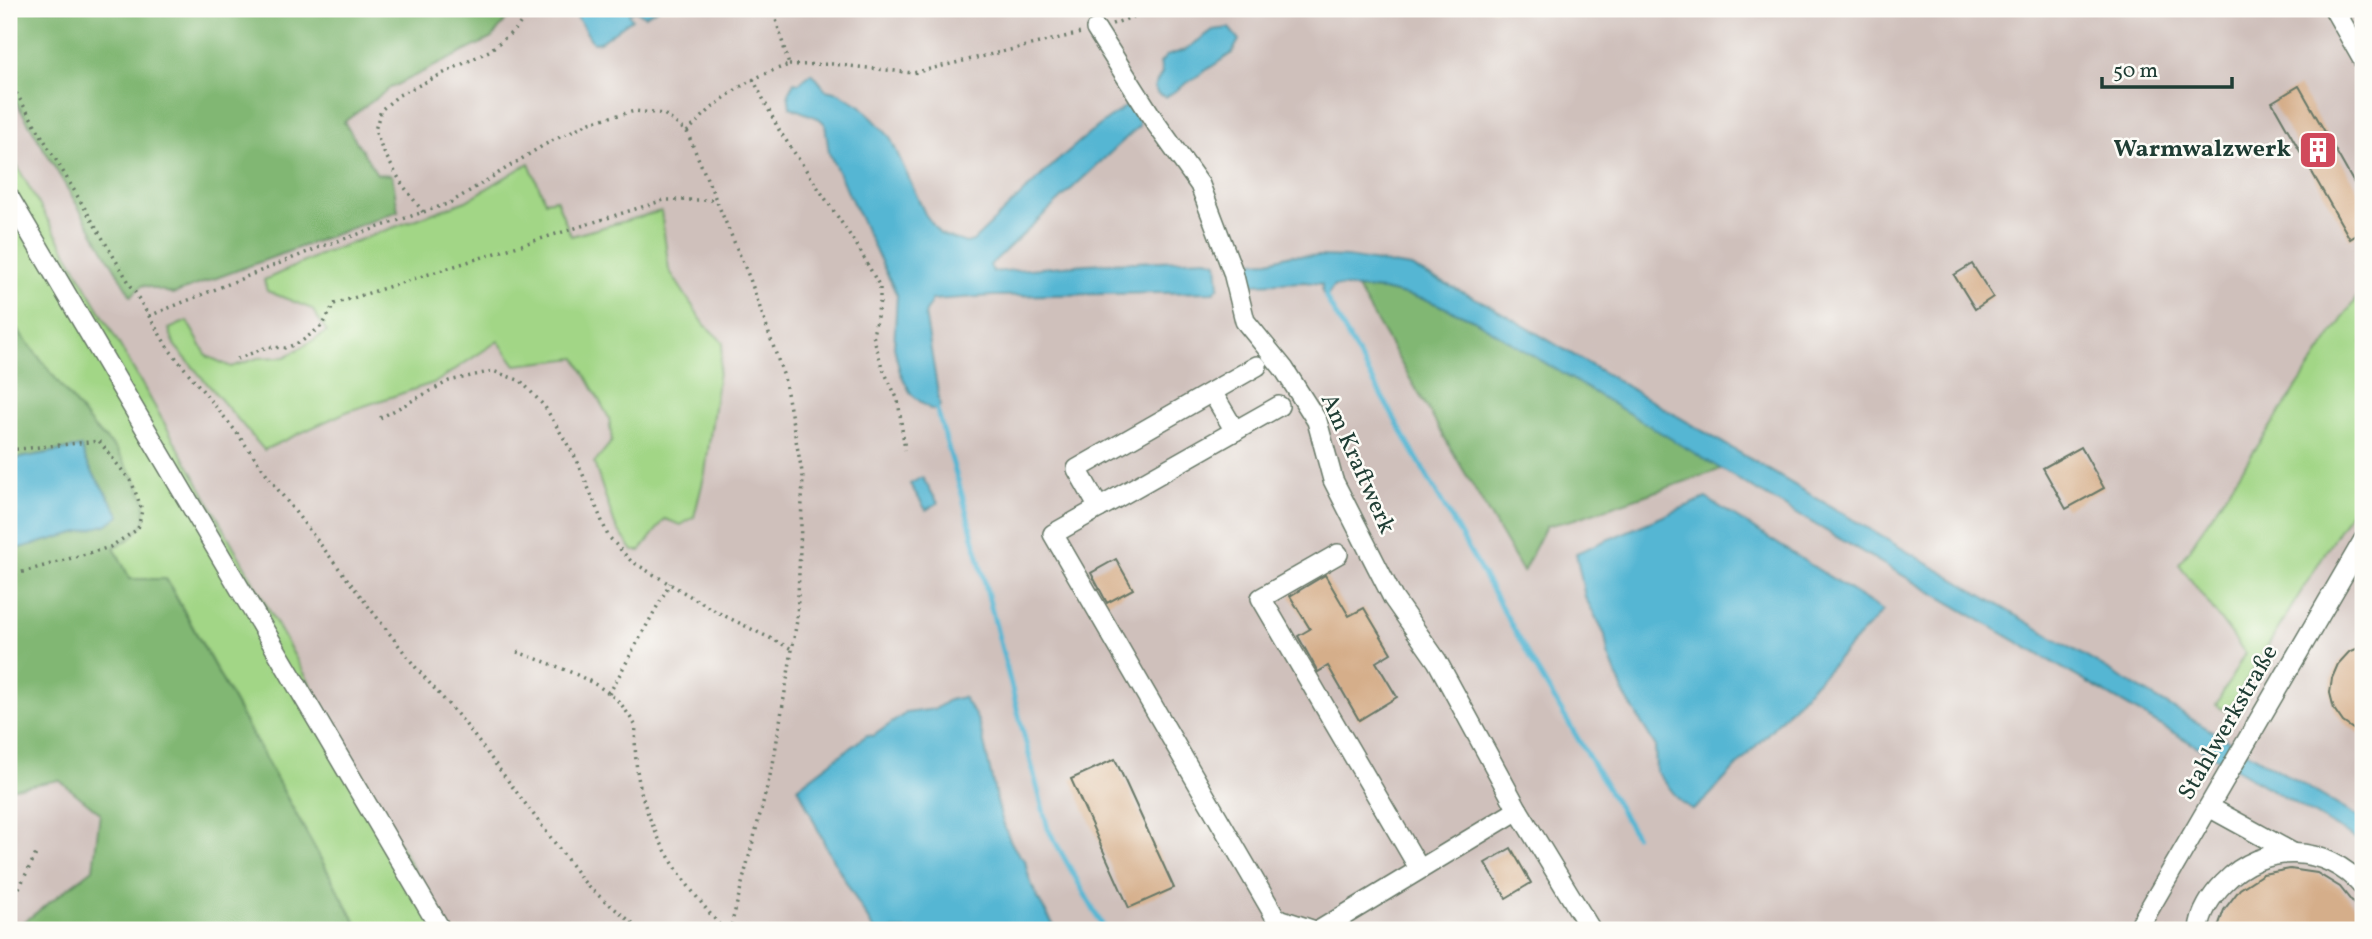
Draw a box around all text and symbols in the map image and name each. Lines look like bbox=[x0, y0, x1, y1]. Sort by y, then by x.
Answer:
scale bar bbox=[2102, 46, 2232, 90]
text: 50 m bbox=[2113, 57, 2158, 86]
building icon: Warmwalzwerk bbox=[2297, 129, 2339, 171]
place label: Warmwalzwerk bbox=[2114, 133, 2291, 167]
street label: Am Kraftwerk bbox=[1311, 388, 1403, 540]
street label: Stahlwerkstraße bbox=[2171, 639, 2287, 807]

